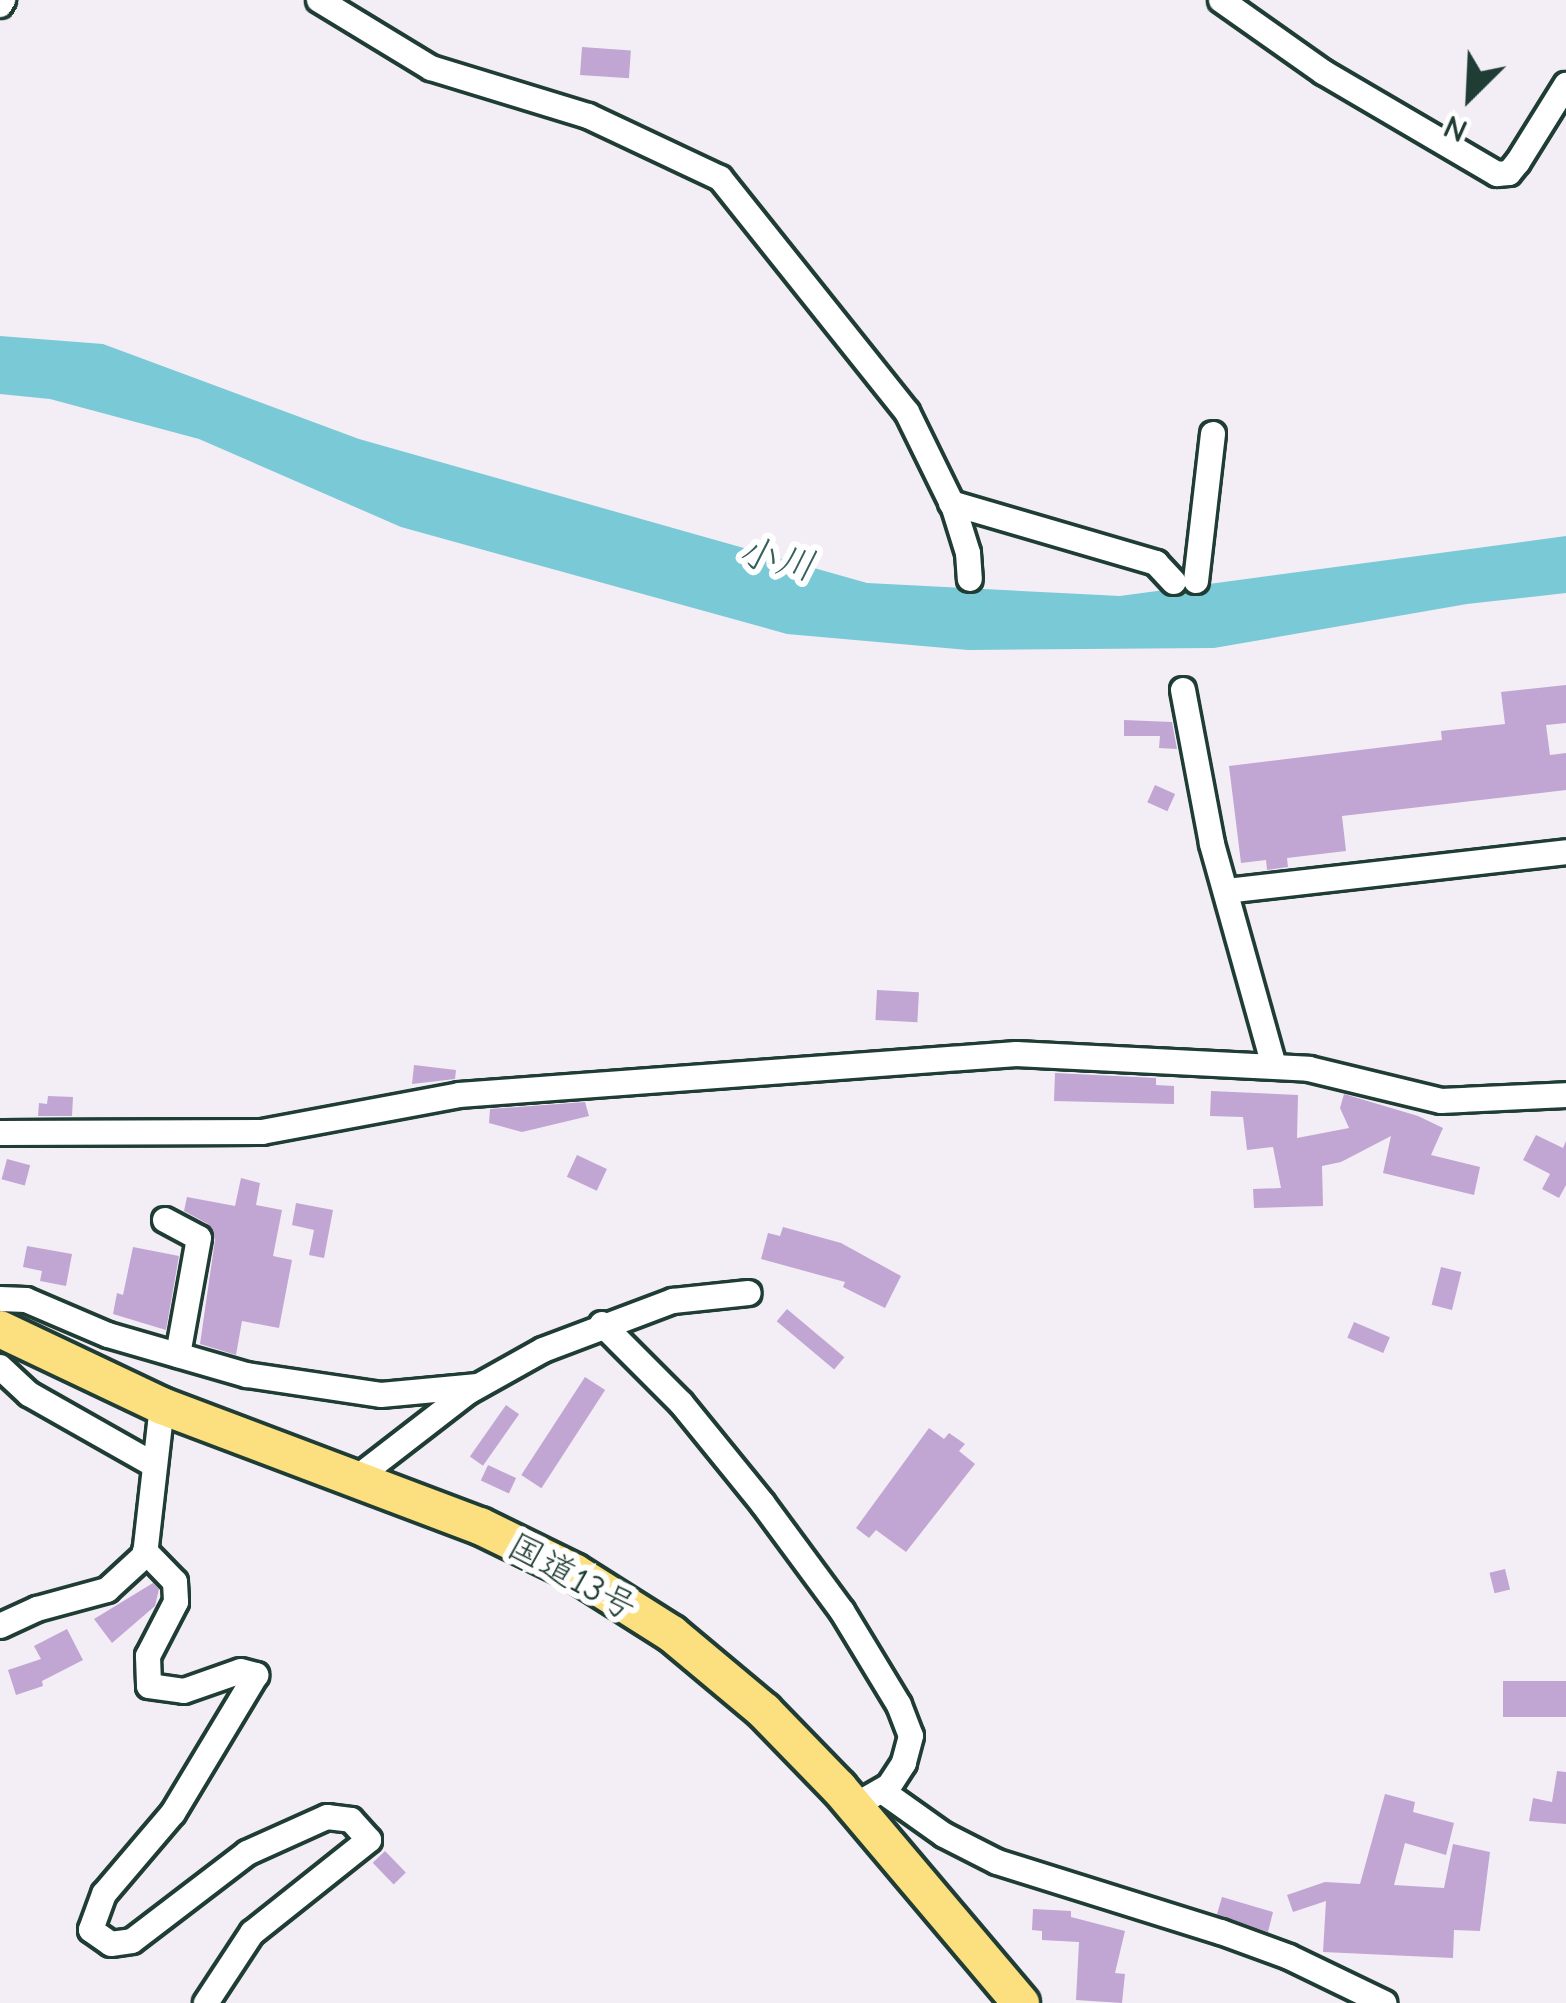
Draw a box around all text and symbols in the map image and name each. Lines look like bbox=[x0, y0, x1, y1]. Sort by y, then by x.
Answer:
north arrow bbox=[1410, 36, 1530, 156]
text: N bbox=[1438, 107, 1473, 151]
water label: 小川 bbox=[733, 528, 819, 592]
street label: 国道13号 bbox=[500, 1524, 644, 1630]

